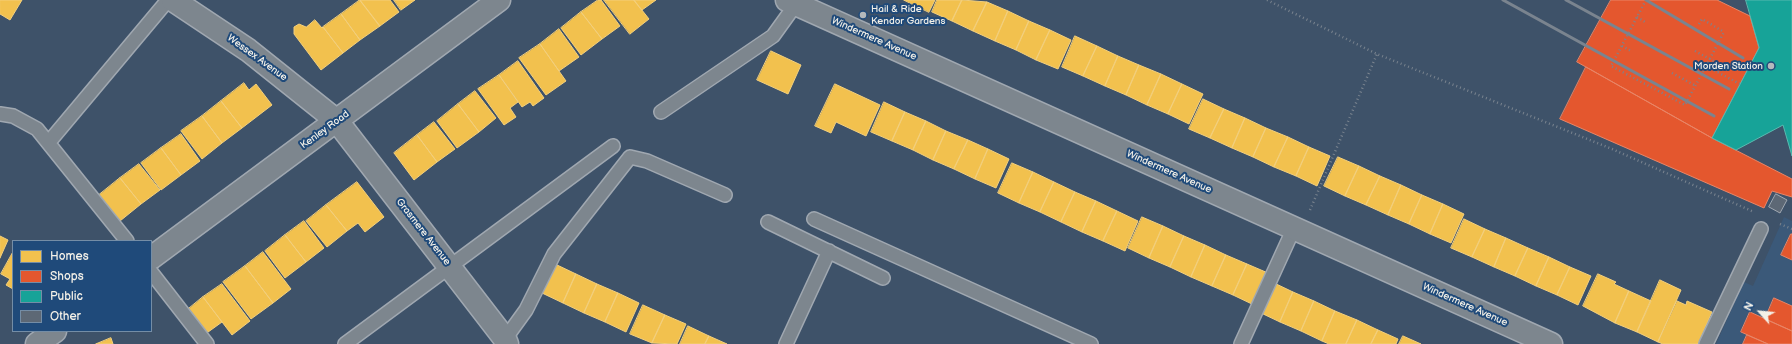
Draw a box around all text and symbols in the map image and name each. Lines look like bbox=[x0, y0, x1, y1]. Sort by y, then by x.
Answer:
place label: Hail & Ride Kendor Gardens bbox=[871, 3, 945, 26]
marker: Hail & Ride Kendor Gardens bbox=[858, 10, 868, 20]
street label: Windermere Avenue bbox=[830, 15, 918, 63]
street label: Wessex Avenue bbox=[225, 32, 289, 84]
place label: Morden Station bbox=[1694, 60, 1763, 72]
marker: Morden Station bbox=[1766, 61, 1776, 71]
street label: Kenley Road bbox=[298, 108, 352, 152]
street label: Windermere Avenue bbox=[1125, 148, 1213, 196]
street label: Grasmere Avenue bbox=[393, 196, 453, 268]
legend bbox=[12, 240, 152, 332]
text: Homes bbox=[50, 249, 89, 264]
text: Shops bbox=[50, 269, 84, 284]
street label: Windermere Avenue bbox=[1421, 281, 1509, 329]
text: Public bbox=[50, 289, 83, 304]
north arrow bbox=[1740, 292, 1780, 332]
text: N bbox=[1741, 300, 1757, 313]
text: Other bbox=[50, 309, 81, 324]

